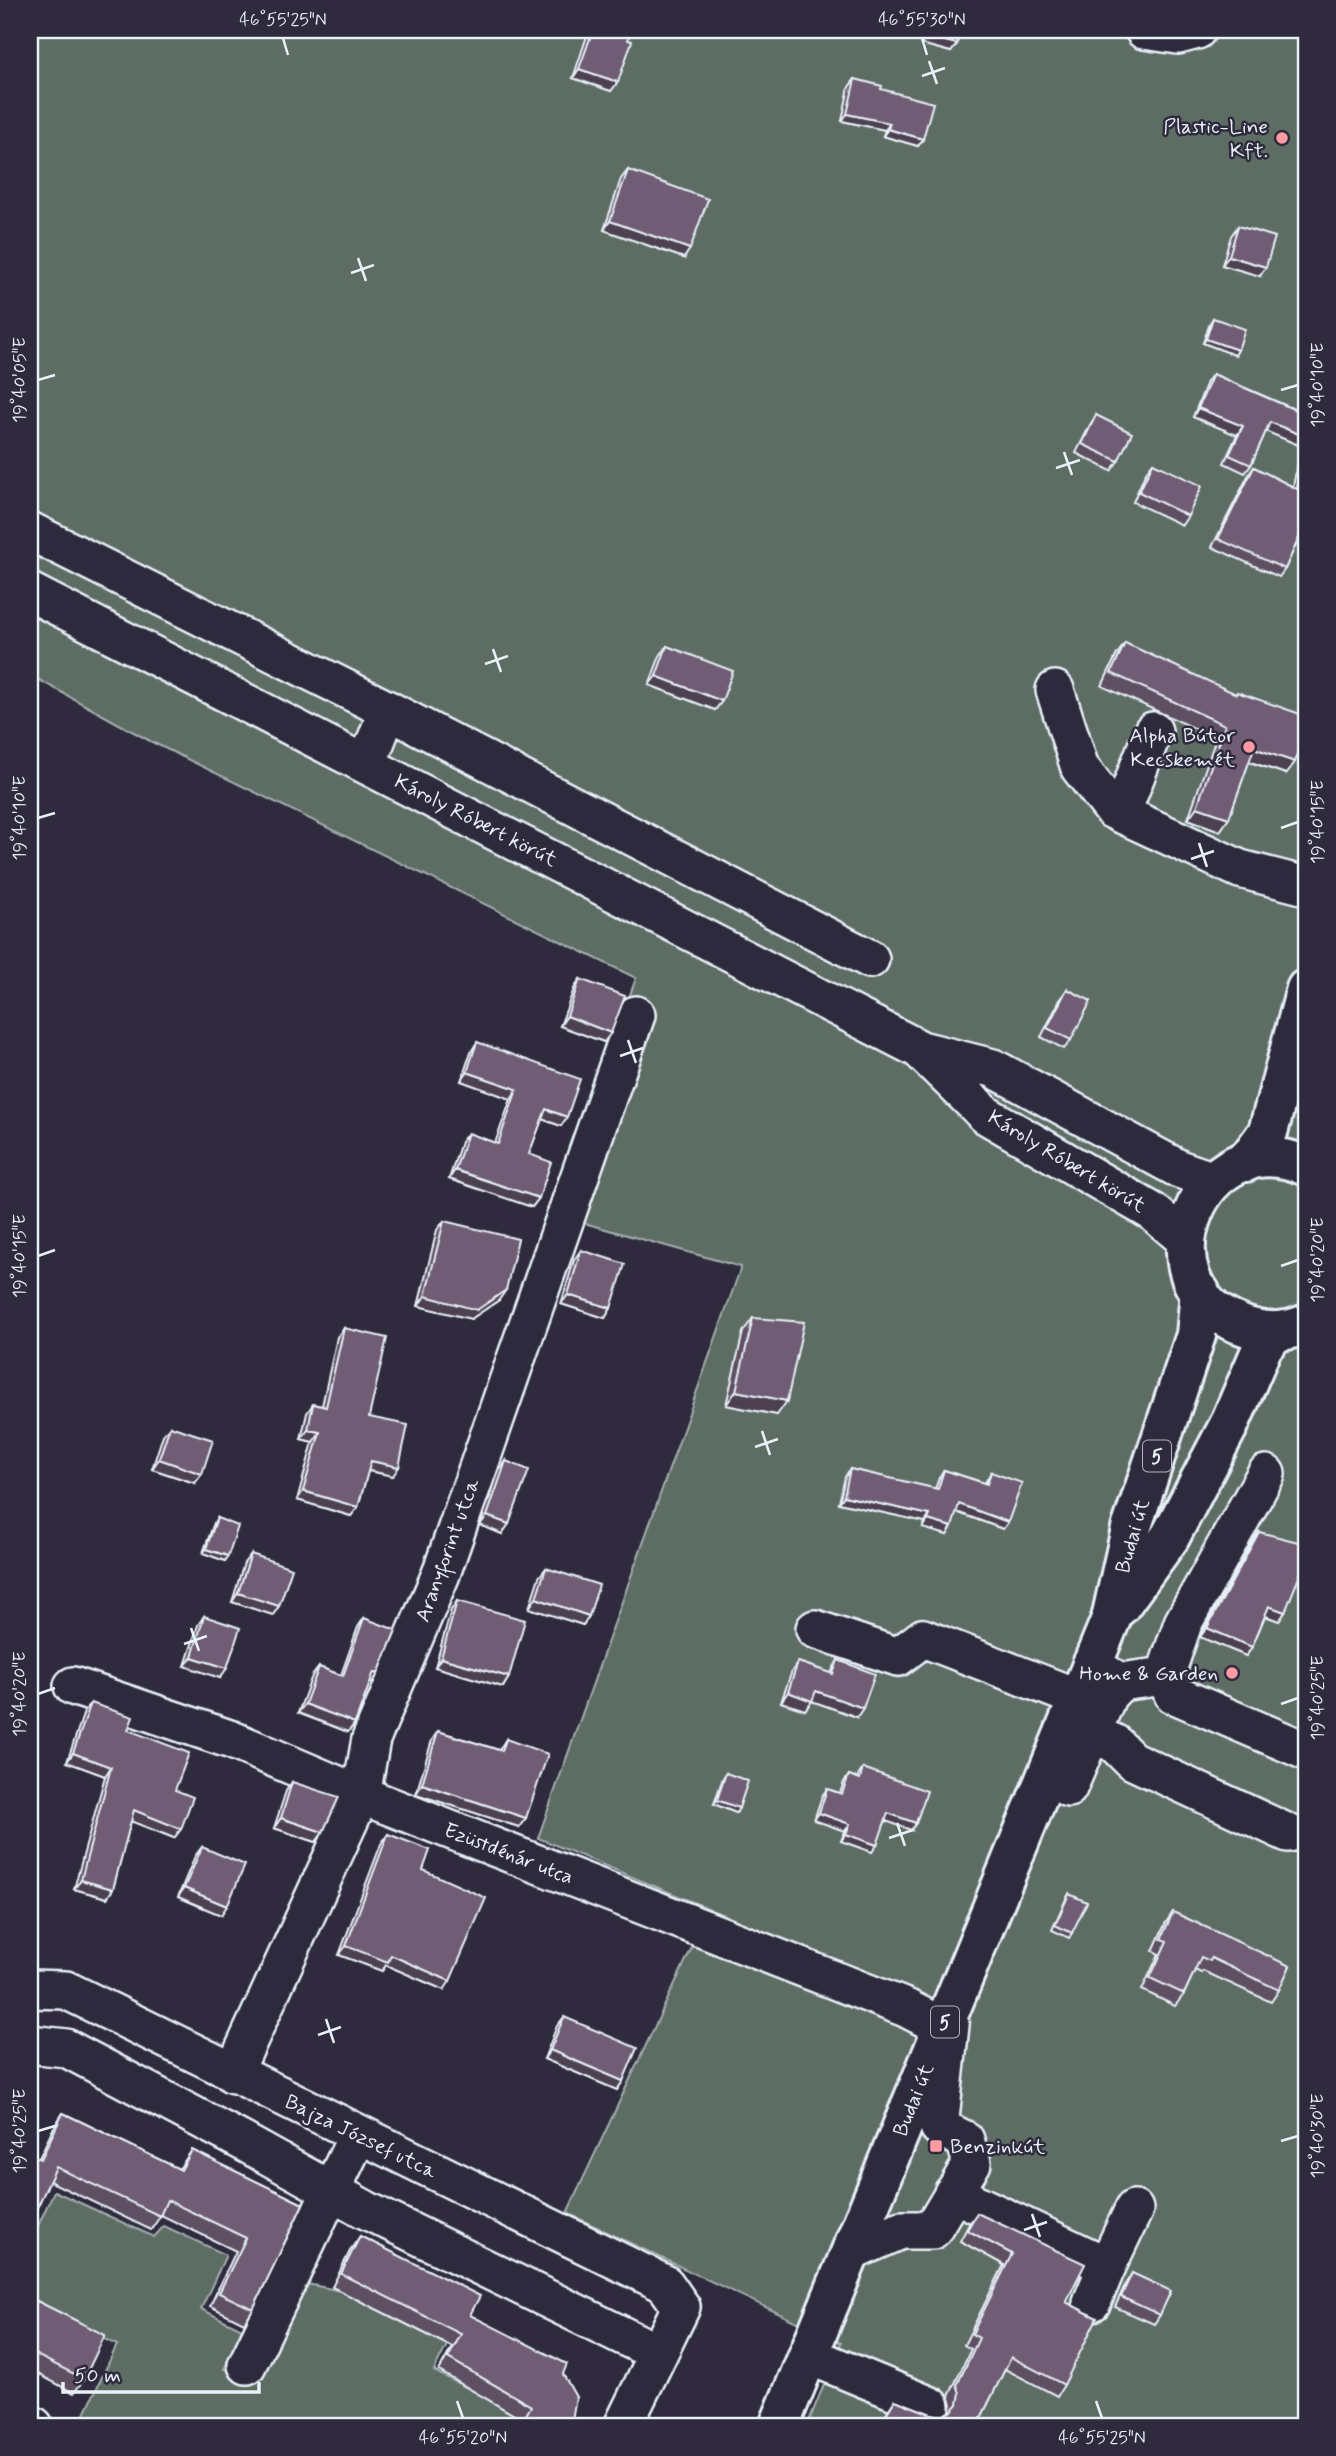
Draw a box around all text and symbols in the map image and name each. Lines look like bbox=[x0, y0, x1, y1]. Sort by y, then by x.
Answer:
text: 46°55'25"N bbox=[239, 8, 327, 32]
text: 46°55'30"N bbox=[878, 8, 966, 32]
place label: Plastic-Line Kft. bbox=[1163, 113, 1268, 165]
marker: Plastic-Line Kft. bbox=[1274, 130, 1290, 146]
text: 19°40'05"E bbox=[8, 337, 32, 423]
text: 19°40'10"E bbox=[1306, 343, 1330, 427]
place label: Alpha Bútor Kecskemét bbox=[1129, 722, 1236, 774]
marker: Alpha Bútor Kecskemét bbox=[1241, 739, 1257, 755]
street label: Károly Róbert körút bbox=[389, 768, 562, 874]
text: 19°40'10"E bbox=[8, 776, 32, 860]
text: 19°40'15"E bbox=[1306, 780, 1330, 864]
street label: Károly Róbert körút bbox=[982, 1104, 1151, 1220]
text: 19°40'15"E bbox=[8, 1214, 32, 1298]
text: 19°40'20"E bbox=[1306, 1217, 1330, 1303]
road number: 5 bbox=[1143, 1440, 1171, 1472]
street label: Aranyforint utca bbox=[409, 1474, 489, 1627]
street label: Budai út bbox=[1109, 1495, 1157, 1577]
text: 19°40'20"E bbox=[8, 1651, 32, 1737]
text: 19°40'25"E bbox=[1306, 1656, 1330, 1740]
place label: Home & Garden bbox=[1079, 1660, 1218, 1688]
marker: Home & Garden bbox=[1224, 1665, 1240, 1681]
street label: Ezüstdénár utca bbox=[440, 1816, 577, 1891]
road number: 5 bbox=[931, 2006, 959, 2038]
street label: Budai út bbox=[887, 2059, 941, 2141]
street label: Bajza József utca bbox=[280, 2088, 442, 2186]
text: 19°40'25"E bbox=[8, 2089, 32, 2173]
text: 19°40'30"E bbox=[1306, 2094, 1330, 2178]
place label: Benzinkút bbox=[950, 2133, 1046, 2161]
marker: Benzinkút bbox=[928, 2138, 944, 2154]
scale bar bbox=[63, 2351, 259, 2395]
text: 50 m bbox=[74, 2362, 121, 2390]
text: 46°55'20"N bbox=[419, 2426, 507, 2450]
text: 46°55'25"N bbox=[1058, 2426, 1146, 2450]

